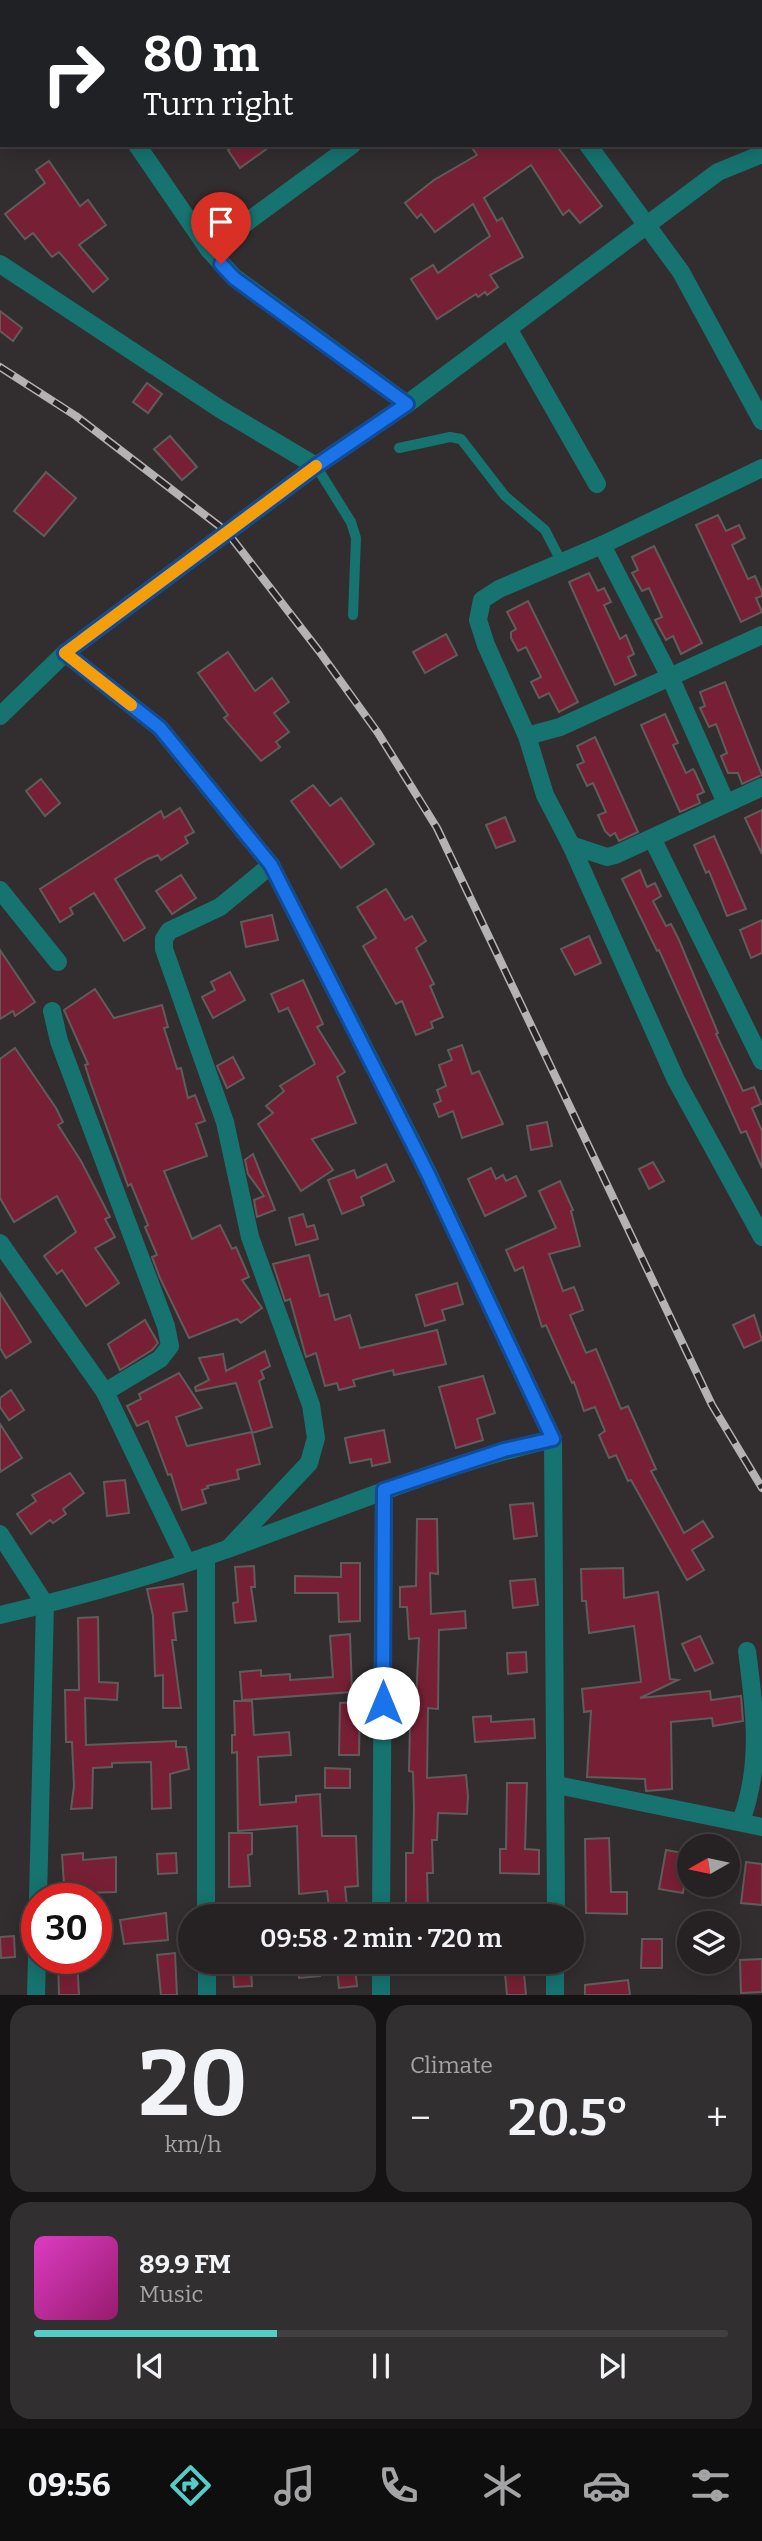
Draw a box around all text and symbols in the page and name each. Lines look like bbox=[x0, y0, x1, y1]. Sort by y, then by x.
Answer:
text: 80 m bbox=[143, 25, 259, 84]
icon: right bbox=[28, 28, 119, 119]
text: Turn right bbox=[143, 85, 294, 123]
pin bbox=[191, 192, 251, 264]
icon: arrive bbox=[202, 203, 240, 241]
position arrow bbox=[346, 1666, 420, 1740]
north arrow bbox=[677, 1834, 740, 1897]
map controls bbox=[677, 1834, 740, 1974]
speed limit sign: 30 bbox=[21, 1883, 112, 1974]
button: layers bbox=[677, 1911, 740, 1974]
text: 09:58 · 2 min · 720 m bbox=[260, 1923, 502, 1954]
text: 20 bbox=[138, 2030, 248, 2139]
text: Climate bbox=[410, 2051, 493, 2079]
text: 20.5° bbox=[508, 2086, 630, 2149]
text: − bbox=[410, 2095, 431, 2141]
text: + bbox=[706, 2095, 728, 2141]
text: km/h bbox=[165, 2130, 221, 2158]
text: 89.9 FM bbox=[139, 2249, 231, 2280]
text: Music bbox=[139, 2280, 203, 2308]
icon: previous bbox=[131, 2347, 169, 2385]
icon: pause bbox=[362, 2347, 400, 2385]
icon: next bbox=[593, 2347, 631, 2385]
icon: directions bbox=[166, 2461, 215, 2510]
icon: music bbox=[270, 2461, 319, 2510]
icon: phone bbox=[374, 2461, 423, 2510]
icon: climate bbox=[478, 2461, 527, 2510]
icon: car bbox=[582, 2461, 631, 2510]
icon: filters bbox=[686, 2461, 735, 2510]
text: 09:56 bbox=[27, 2466, 111, 2504]

